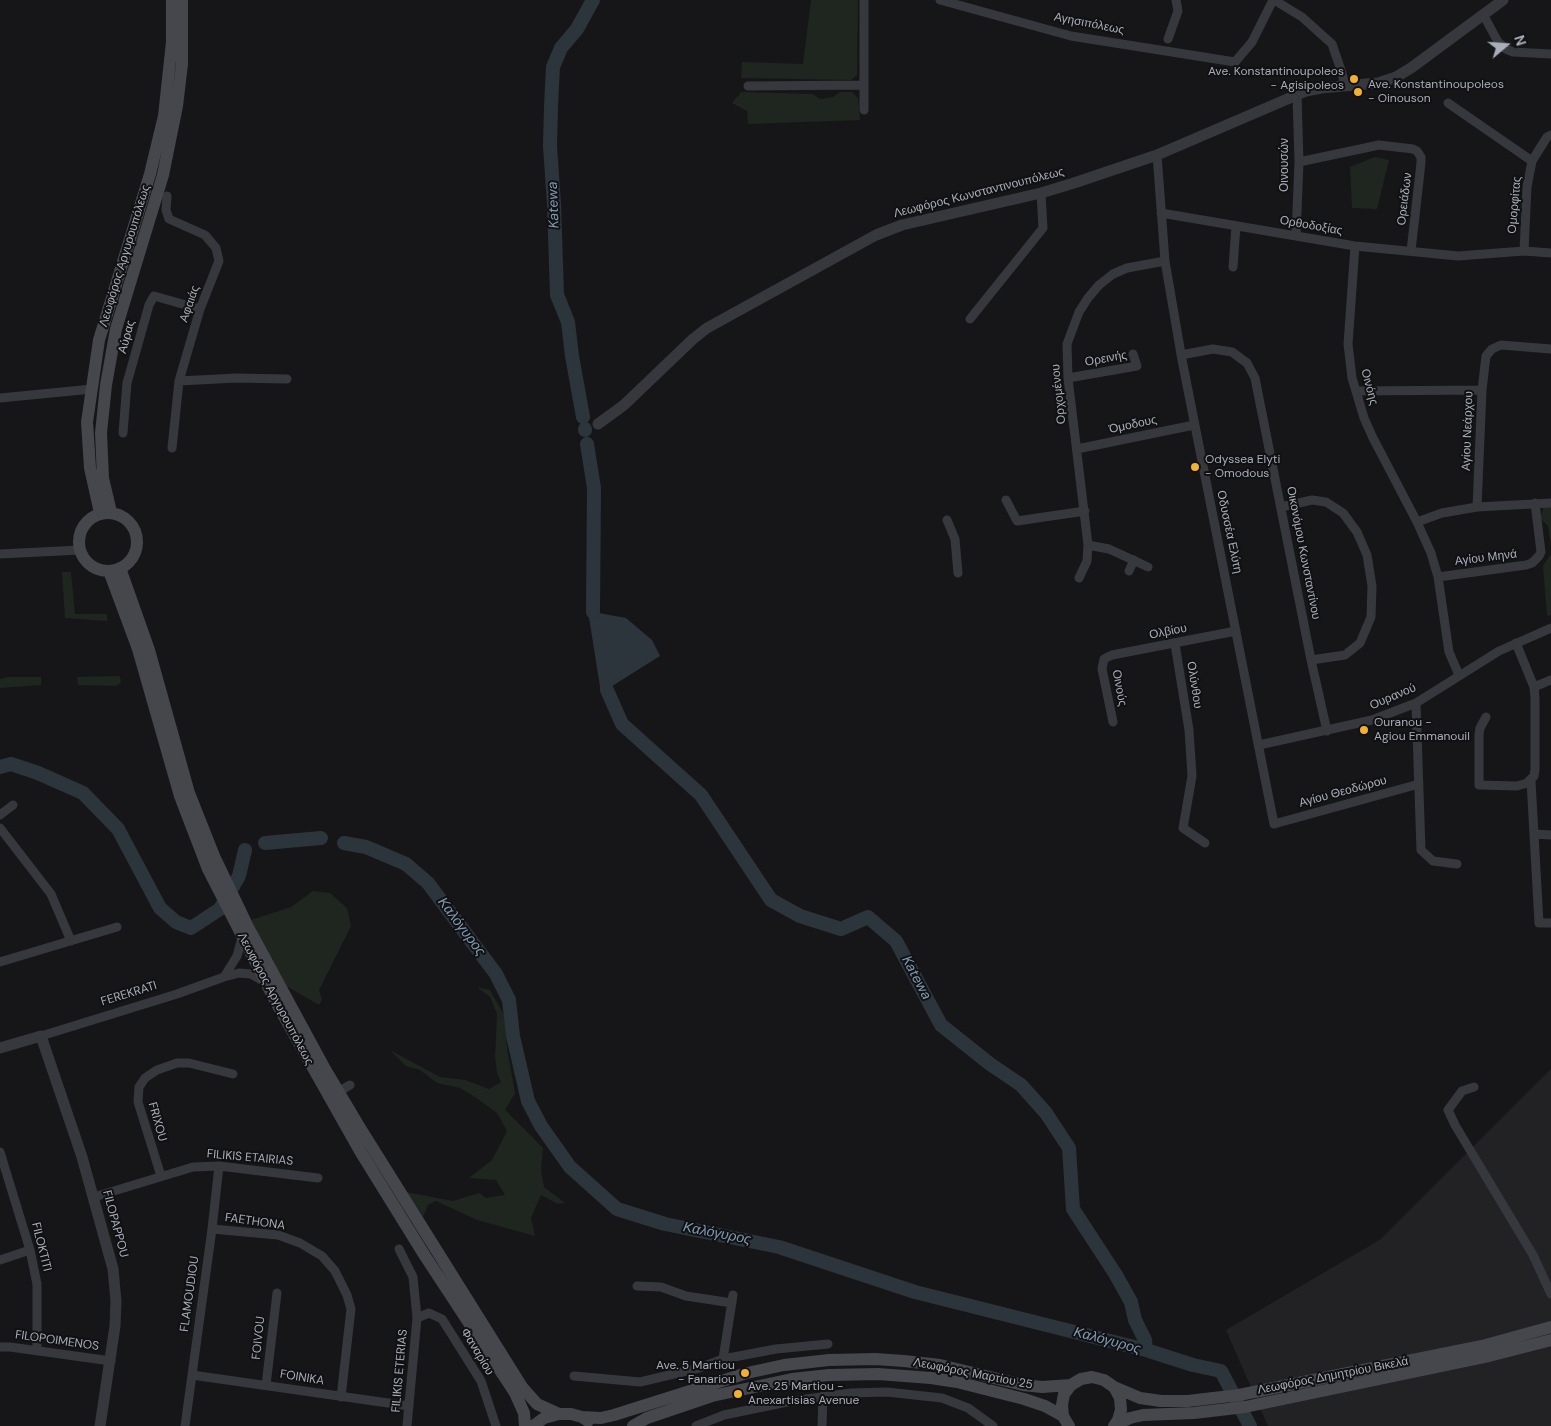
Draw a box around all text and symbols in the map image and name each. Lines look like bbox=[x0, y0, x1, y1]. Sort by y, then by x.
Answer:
street label: Αγησιπόλεως bbox=[1053, 10, 1125, 38]
north arrow bbox=[1481, 20, 1531, 70]
text: N bbox=[1510, 33, 1530, 48]
place label: Ave. Konstantinoupoleos - Agisipoleos bbox=[1208, 65, 1344, 93]
marker: Ave. Konstantinoupoleos - Agisipoleos bbox=[1348, 73, 1360, 85]
place label: Ave. Konstantinoupoleos - Oinouson bbox=[1368, 78, 1504, 106]
marker: Ave. Konstantinoupoleos - Oinouson bbox=[1352, 86, 1364, 98]
street label: Οινουσών bbox=[1278, 138, 1292, 192]
street label: Λεωφόρος Κωνσταντινουπόλεως bbox=[892, 165, 1066, 221]
street label: Ορειάδων bbox=[1395, 172, 1415, 226]
street label: Ομορφίτας bbox=[1505, 176, 1525, 234]
water label: Katewa bbox=[545, 181, 563, 229]
street label: Λεωφόρος Αργυρουπόλεως bbox=[97, 183, 153, 329]
street label: Ορθοδοξίας bbox=[1278, 213, 1344, 239]
street label: Αφαιάς bbox=[177, 284, 203, 324]
street label: Αύρας bbox=[116, 319, 138, 355]
street label: Ορεινής bbox=[1084, 348, 1128, 370]
street label: Ορχομένου bbox=[1049, 363, 1069, 425]
street label: Οινόης bbox=[1357, 367, 1381, 407]
street label: Αγίου Νεάρχου bbox=[1459, 391, 1477, 471]
street label: Όμοδους bbox=[1108, 413, 1158, 437]
place label: Odyssea Elyti - Omodous bbox=[1205, 453, 1280, 481]
marker: Odyssea Elyti - Omodous bbox=[1189, 461, 1201, 473]
street label: Οικονόμου Κωνσταντίνου bbox=[1283, 485, 1323, 621]
street label: Οδυσσέα Ελύτη bbox=[1213, 489, 1245, 575]
street label: Αγίου Μηνά bbox=[1454, 547, 1518, 569]
street label: Ολβίου bbox=[1148, 621, 1188, 643]
street label: Ολύνθου bbox=[1183, 660, 1205, 710]
street label: Οινούς bbox=[1108, 668, 1130, 708]
street label: Ουρανού bbox=[1368, 681, 1418, 713]
place label: Ouranou - Agiou Emmanouil bbox=[1374, 716, 1470, 744]
marker: Ouranou - Agiou Emmanouil bbox=[1358, 724, 1370, 736]
street label: Αγίου Θεοδώρου bbox=[1298, 773, 1388, 811]
water label: Καλόγυρος bbox=[434, 895, 488, 959]
street label: Λεωφόρος Αργυρουπόλεως bbox=[234, 930, 316, 1068]
water label: Katewa bbox=[898, 953, 934, 1003]
street label: FEREKRATI bbox=[99, 979, 159, 1009]
street label: FRIXOU bbox=[145, 1101, 169, 1143]
street label: FILIKIS ETAIRIAS bbox=[206, 1147, 294, 1169]
street label: FILOPAPPOU bbox=[99, 1189, 131, 1259]
street label: FAETHONA bbox=[224, 1211, 286, 1233]
water label: Καλόγυρος bbox=[682, 1219, 752, 1249]
street label: FILOKTITI bbox=[28, 1221, 54, 1273]
street label: FLAMOUDIOU bbox=[178, 1255, 202, 1333]
street label: FOIVOU bbox=[250, 1316, 268, 1360]
water label: Καλόγυρος bbox=[1072, 1324, 1142, 1358]
street label: Φαναρίου bbox=[457, 1326, 497, 1378]
street label: FILOPOIMENOS bbox=[14, 1328, 100, 1354]
street label: FILIKIS ETERIAS bbox=[389, 1329, 411, 1413]
street label: Λεωφόρος Δημητρίου Βικελά bbox=[1256, 1354, 1410, 1398]
street label: Λεωφόρος Μαρτίου 25 bbox=[912, 1355, 1034, 1393]
place label: Ave. 5 Martiou - Fanariou bbox=[656, 1359, 735, 1387]
street label: FOINIKA bbox=[279, 1367, 325, 1389]
marker: Ave. 5 Martiou - Fanariou bbox=[739, 1367, 751, 1379]
place label: Ave. 25 Martiou - Anexartisias Avenue bbox=[748, 1380, 859, 1408]
marker: Ave. 25 Martiou - Anexartisias Avenue bbox=[732, 1388, 744, 1400]

